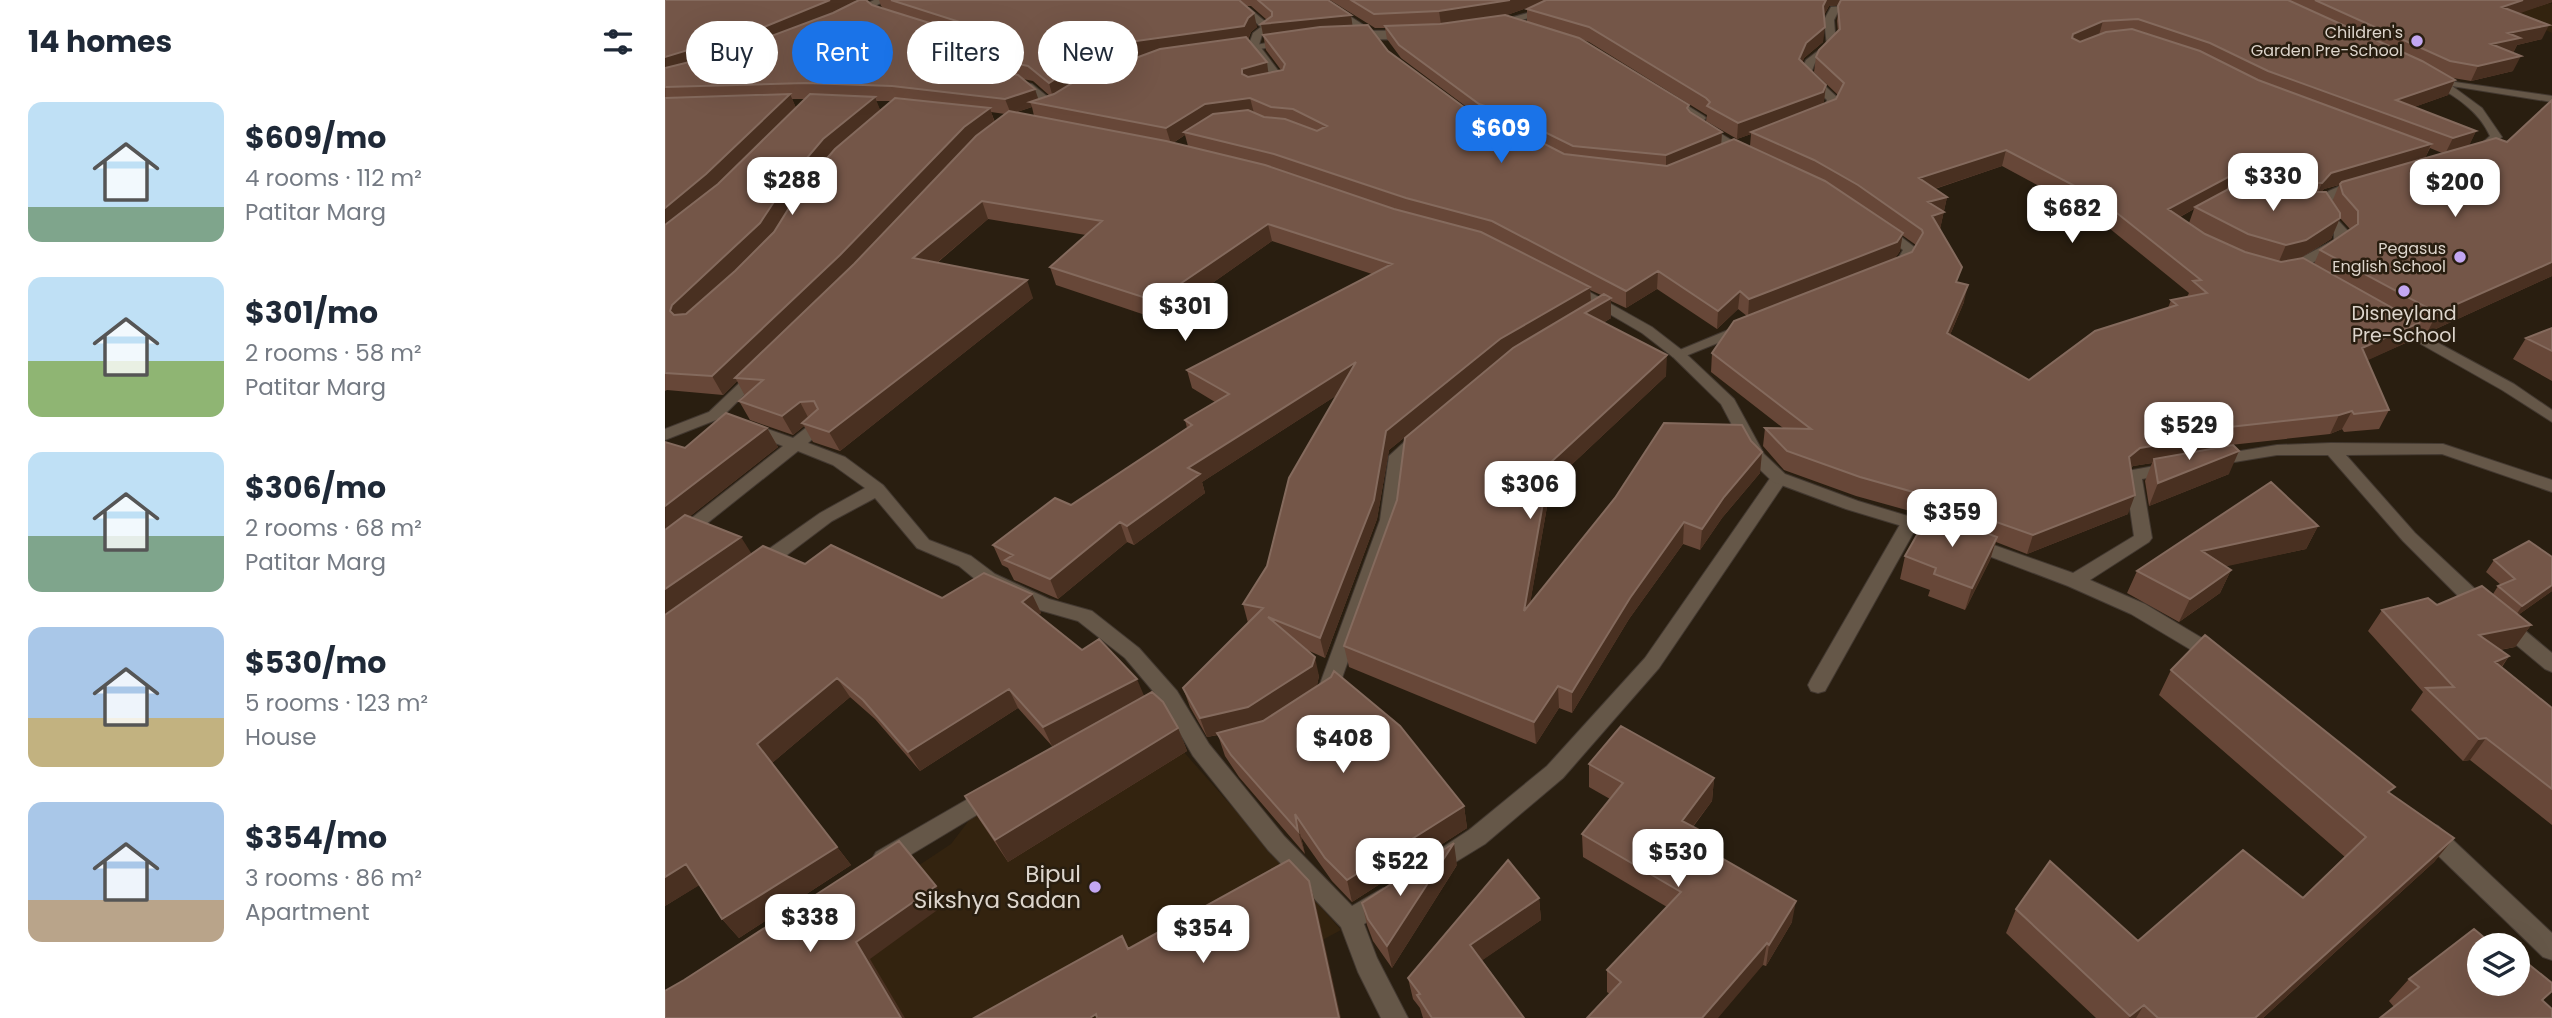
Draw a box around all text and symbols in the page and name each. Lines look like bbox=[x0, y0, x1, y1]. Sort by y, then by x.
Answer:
text: 14 homes bbox=[28, 20, 172, 63]
chip: Buy bbox=[686, 21, 778, 84]
chip: Rent bbox=[792, 21, 893, 84]
chip: Filters bbox=[907, 21, 1024, 84]
chip: New bbox=[1038, 21, 1138, 84]
place label: Children's Garden Pre-School bbox=[2251, 21, 2403, 62]
icon: filters bbox=[599, 23, 637, 61]
marker: Children's Garden Pre-School bbox=[2409, 33, 2425, 49]
pin: $609 bbox=[1460, 106, 1542, 165]
text: $609 bbox=[1472, 112, 1530, 144]
text: $609/mo bbox=[245, 116, 386, 159]
icon: home bbox=[84, 130, 168, 214]
pin: $330 bbox=[2232, 154, 2314, 213]
pin: $288 bbox=[751, 158, 833, 217]
text: $330 bbox=[2244, 160, 2302, 192]
pin: $200 bbox=[2414, 160, 2496, 219]
text: 4 rooms · 112 m² bbox=[245, 162, 422, 194]
text: $288 bbox=[763, 164, 821, 196]
text: $200 bbox=[2426, 166, 2484, 198]
pin: $682 bbox=[2031, 186, 2113, 245]
text: $682 bbox=[2043, 192, 2101, 224]
text: Patitar Marg bbox=[245, 196, 386, 228]
place label: Pegasus English School bbox=[2332, 237, 2446, 278]
marker: Pegasus English School bbox=[2452, 249, 2468, 265]
marker: Disneyland Pre-School bbox=[2396, 283, 2412, 299]
pin: $301 bbox=[1144, 284, 1226, 343]
text: $301 bbox=[1159, 290, 1211, 322]
text: $301/mo bbox=[245, 291, 378, 334]
place label: Disneyland Pre-School bbox=[2351, 300, 2457, 349]
icon: home bbox=[84, 305, 168, 389]
text: 2 rooms · 58 m² bbox=[245, 337, 422, 369]
text: Patitar Marg bbox=[245, 371, 386, 403]
pin: $529 bbox=[2148, 402, 2230, 462]
text: $529 bbox=[2160, 409, 2218, 441]
pin: $306 bbox=[1489, 462, 1571, 521]
text: $306/mo bbox=[245, 466, 386, 509]
text: $306 bbox=[1501, 468, 1559, 500]
icon: home bbox=[84, 480, 168, 564]
pin: $359 bbox=[1911, 490, 1993, 549]
text: $359 bbox=[1923, 496, 1981, 528]
text: 2 rooms · 68 m² bbox=[245, 512, 422, 544]
text: Patitar Marg bbox=[245, 546, 386, 578]
text: $530/mo bbox=[245, 641, 386, 684]
icon: home bbox=[84, 655, 168, 739]
text: 5 rooms · 123 m² bbox=[245, 687, 428, 719]
pin: $408 bbox=[1302, 716, 1384, 775]
text: House bbox=[245, 721, 317, 753]
text: $408 bbox=[1313, 722, 1373, 754]
text: $354/mo bbox=[245, 816, 387, 859]
icon: home bbox=[84, 830, 168, 914]
pin: $530 bbox=[1637, 830, 1719, 889]
text: $530 bbox=[1649, 836, 1708, 868]
pin: $522 bbox=[1359, 838, 1441, 898]
text: $522 bbox=[1372, 845, 1428, 877]
place label: Bipul Sikshya Sadan bbox=[914, 858, 1081, 916]
text: 3 rooms · 86 m² bbox=[245, 862, 422, 894]
marker: Bipul Sikshya Sadan bbox=[1087, 879, 1103, 895]
pin: $338 bbox=[769, 894, 851, 954]
text: Apartment bbox=[245, 896, 370, 928]
text: $338 bbox=[781, 901, 839, 933]
pin: $354 bbox=[1162, 906, 1244, 965]
text: $354 bbox=[1173, 912, 1233, 944]
map controls bbox=[2467, 933, 2530, 996]
button: layers bbox=[2467, 933, 2530, 996]

